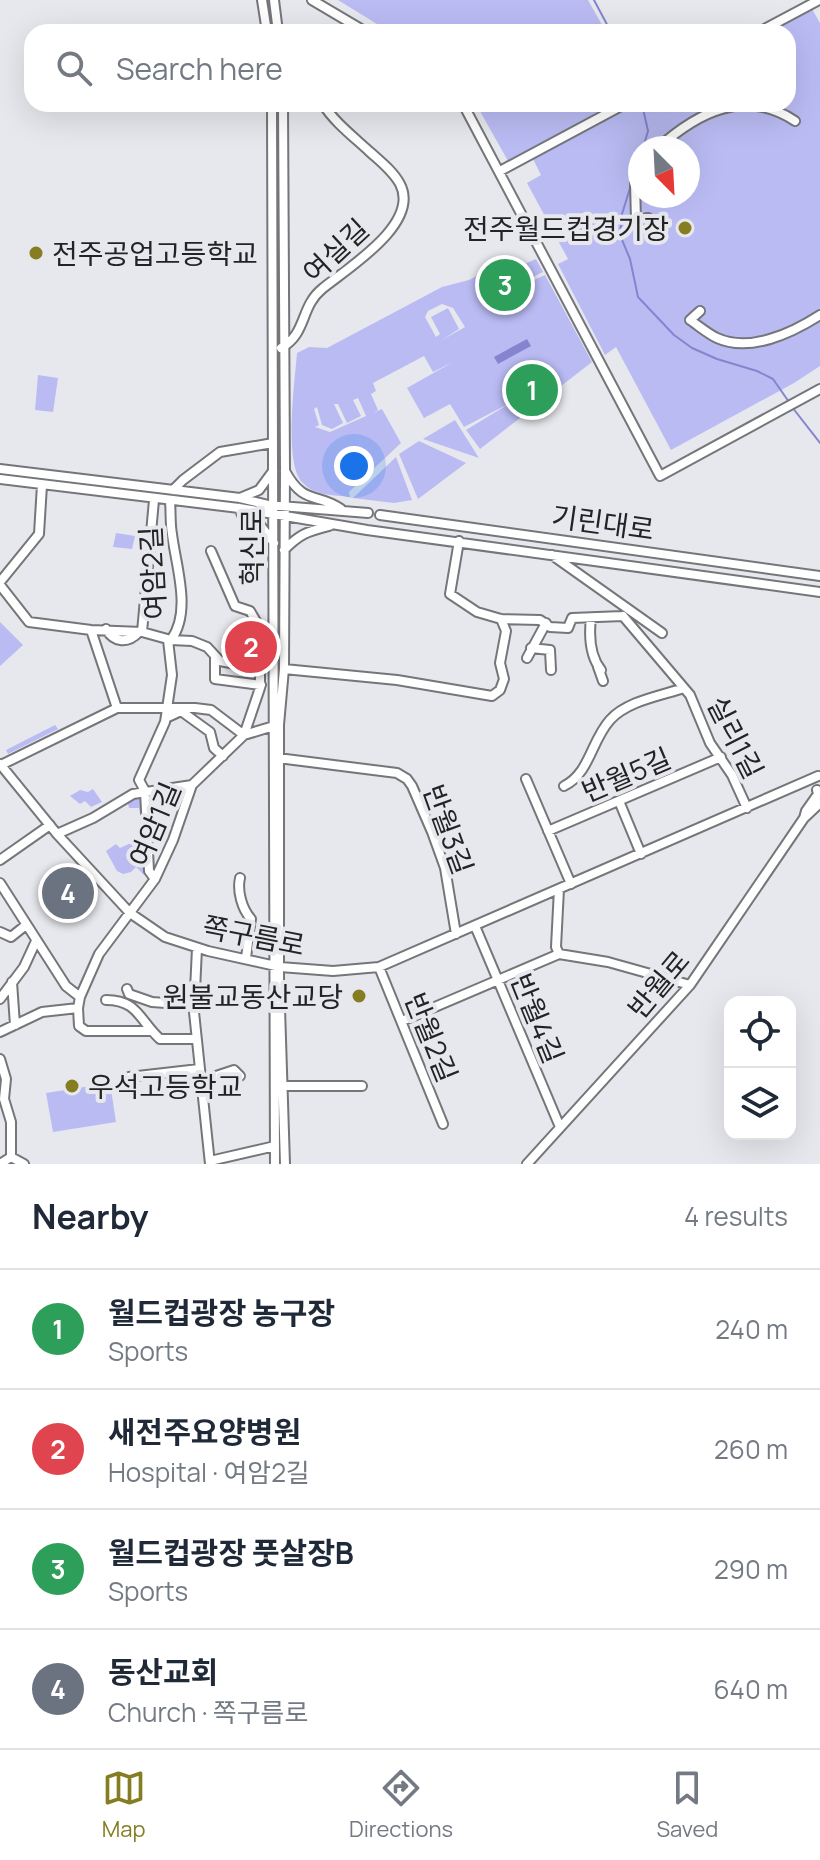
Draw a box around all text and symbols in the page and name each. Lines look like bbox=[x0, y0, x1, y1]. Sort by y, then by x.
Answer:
search box bbox=[24, 24, 796, 112]
icon: search bbox=[52, 46, 96, 90]
text: Search here bbox=[116, 48, 283, 89]
north arrow bbox=[628, 136, 700, 208]
place label: 전주월드컵경기장 bbox=[463, 209, 669, 247]
street label: 여실길 bbox=[294, 210, 376, 290]
marker: 전주월드컵경기장 bbox=[676, 219, 694, 237]
place label: 전주공업고등학교 bbox=[52, 234, 258, 272]
marker: 전주공업고등학교 bbox=[27, 244, 45, 262]
pin: 3 bbox=[479, 255, 531, 315]
pin: 1 bbox=[506, 360, 558, 420]
your location bbox=[334, 446, 374, 486]
street label: 기린대로 bbox=[549, 496, 657, 548]
street label: 혁신로 bbox=[232, 508, 270, 586]
street label: 여암2길 bbox=[131, 525, 173, 621]
pin: 2 bbox=[225, 617, 277, 677]
street label: 실리1길 bbox=[699, 689, 773, 785]
street label: 반월5길 bbox=[576, 738, 676, 810]
street label: 여암1길 bbox=[119, 776, 189, 872]
street label: 반월3길 bbox=[415, 779, 483, 879]
pin: 4 bbox=[42, 863, 94, 923]
street label: 쪽구름로 bbox=[200, 907, 308, 963]
street label: 반월로 bbox=[619, 942, 697, 1026]
street label: 반월4길 bbox=[503, 967, 573, 1069]
place label: 원불교동산교당 bbox=[163, 977, 343, 1015]
marker: 원불교동산교당 bbox=[350, 987, 368, 1005]
street label: 반월2길 bbox=[397, 987, 467, 1087]
map controls bbox=[724, 996, 796, 1140]
button: locate bbox=[724, 996, 796, 1068]
place label: 우석고등학교 bbox=[88, 1067, 243, 1105]
button: layers bbox=[724, 1068, 796, 1140]
marker: 우석고등학교 bbox=[63, 1077, 81, 1095]
text: Nearby bbox=[32, 1193, 148, 1239]
text: 4 results bbox=[684, 1198, 788, 1234]
text: 월드컵광장 농구장 bbox=[108, 1292, 335, 1333]
text: 1 bbox=[52, 1311, 64, 1347]
text: 240 m bbox=[715, 1311, 788, 1347]
text: Sports bbox=[108, 1333, 188, 1369]
text: 새전주요양병원 bbox=[108, 1411, 301, 1452]
text: 2 bbox=[50, 1431, 66, 1467]
text: 260 m bbox=[714, 1431, 788, 1467]
text: Hospital · 여암2길 bbox=[108, 1454, 310, 1490]
text: 월드컵광장 풋살장B bbox=[108, 1532, 354, 1573]
text: 3 bbox=[50, 1551, 66, 1587]
text: 290 m bbox=[714, 1551, 788, 1587]
text: Sports bbox=[108, 1573, 188, 1609]
text: 동산교회 bbox=[108, 1651, 218, 1692]
text: 4 bbox=[50, 1671, 66, 1707]
text: 640 m bbox=[713, 1671, 788, 1707]
text: Church · 쪽구름로 bbox=[108, 1694, 308, 1730]
tab: Map bbox=[102, 1766, 146, 1844]
tab: Directions bbox=[349, 1766, 453, 1844]
tab: Saved bbox=[656, 1766, 718, 1844]

